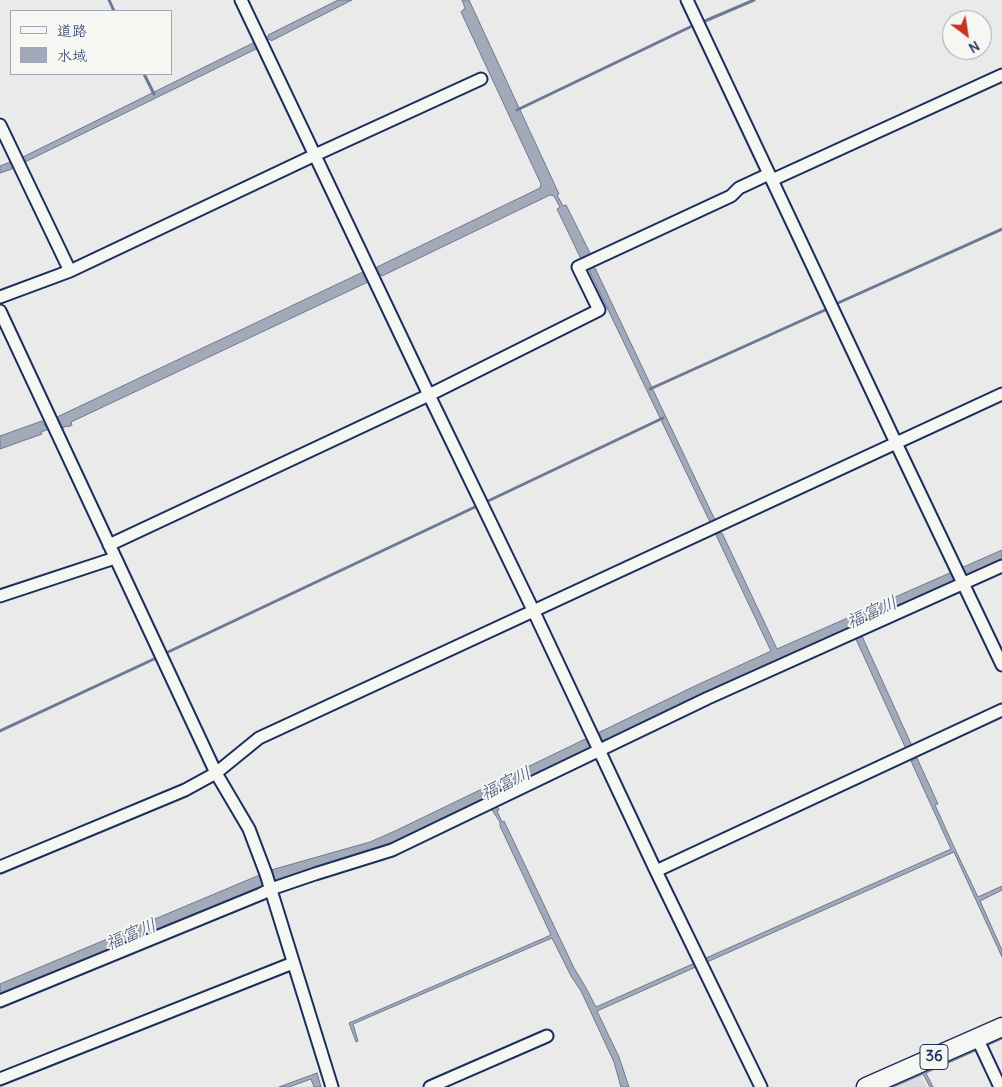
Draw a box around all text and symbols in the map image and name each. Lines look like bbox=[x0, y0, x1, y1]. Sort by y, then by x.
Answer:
legend bbox=[10, 10, 172, 75]
north arrow bbox=[942, 10, 992, 60]
text: 道路 bbox=[57, 21, 87, 40]
text: N bbox=[965, 37, 983, 57]
text: 水域 bbox=[57, 46, 87, 65]
water label: 福富川 bbox=[843, 592, 901, 634]
water label: 福富川 bbox=[477, 762, 535, 806]
water label: 福富川 bbox=[102, 915, 160, 955]
road number: 36 bbox=[920, 1044, 948, 1070]

